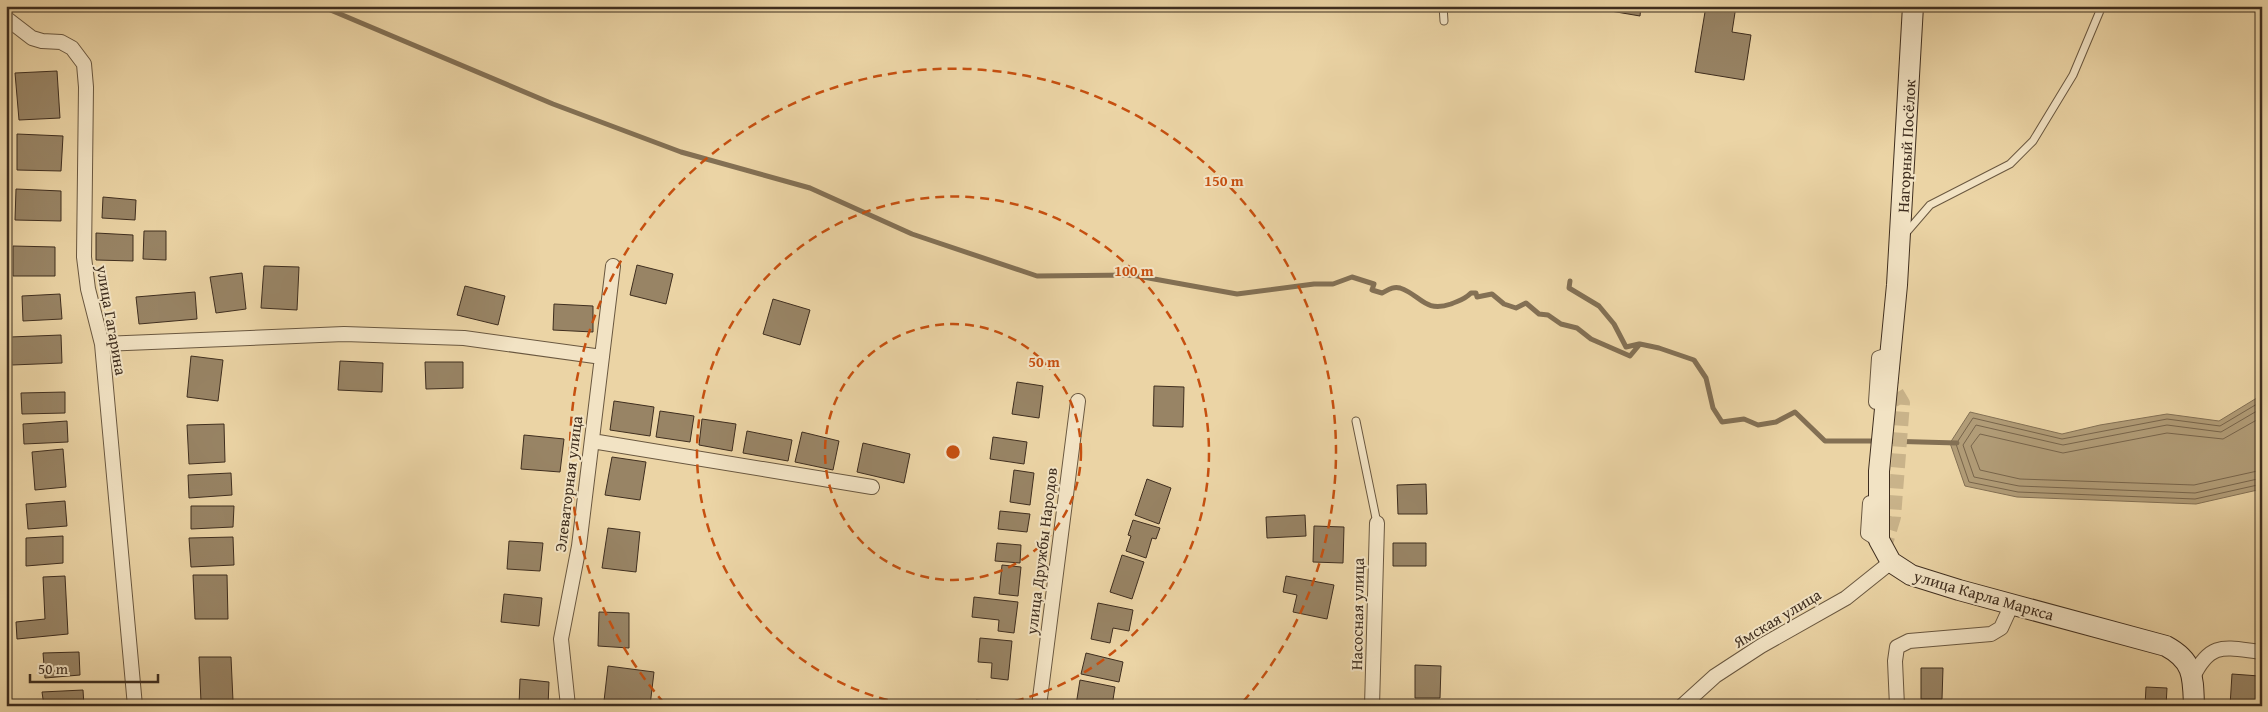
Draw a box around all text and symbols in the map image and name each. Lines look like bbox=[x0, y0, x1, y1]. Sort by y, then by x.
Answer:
street label: Нагорный Посёлок bbox=[1891, 78, 1922, 213]
text: 150 m bbox=[1204, 170, 1244, 191]
text: 100 m bbox=[1114, 260, 1154, 281]
street label: улица Гагарина bbox=[90, 262, 134, 377]
text: 50 m bbox=[1028, 351, 1060, 372]
street label: Элеваторная улица bbox=[548, 414, 588, 554]
centre of rings bbox=[944, 443, 962, 461]
street label: улица Дружбы Народов bbox=[1019, 466, 1063, 637]
street label: Насосная улица bbox=[1344, 557, 1370, 670]
street label: улица Карла Маркса bbox=[1910, 563, 2057, 627]
street label: Ямская улица bbox=[1728, 582, 1826, 654]
scale bar bbox=[30, 652, 158, 684]
text: 50 m bbox=[38, 658, 69, 679]

